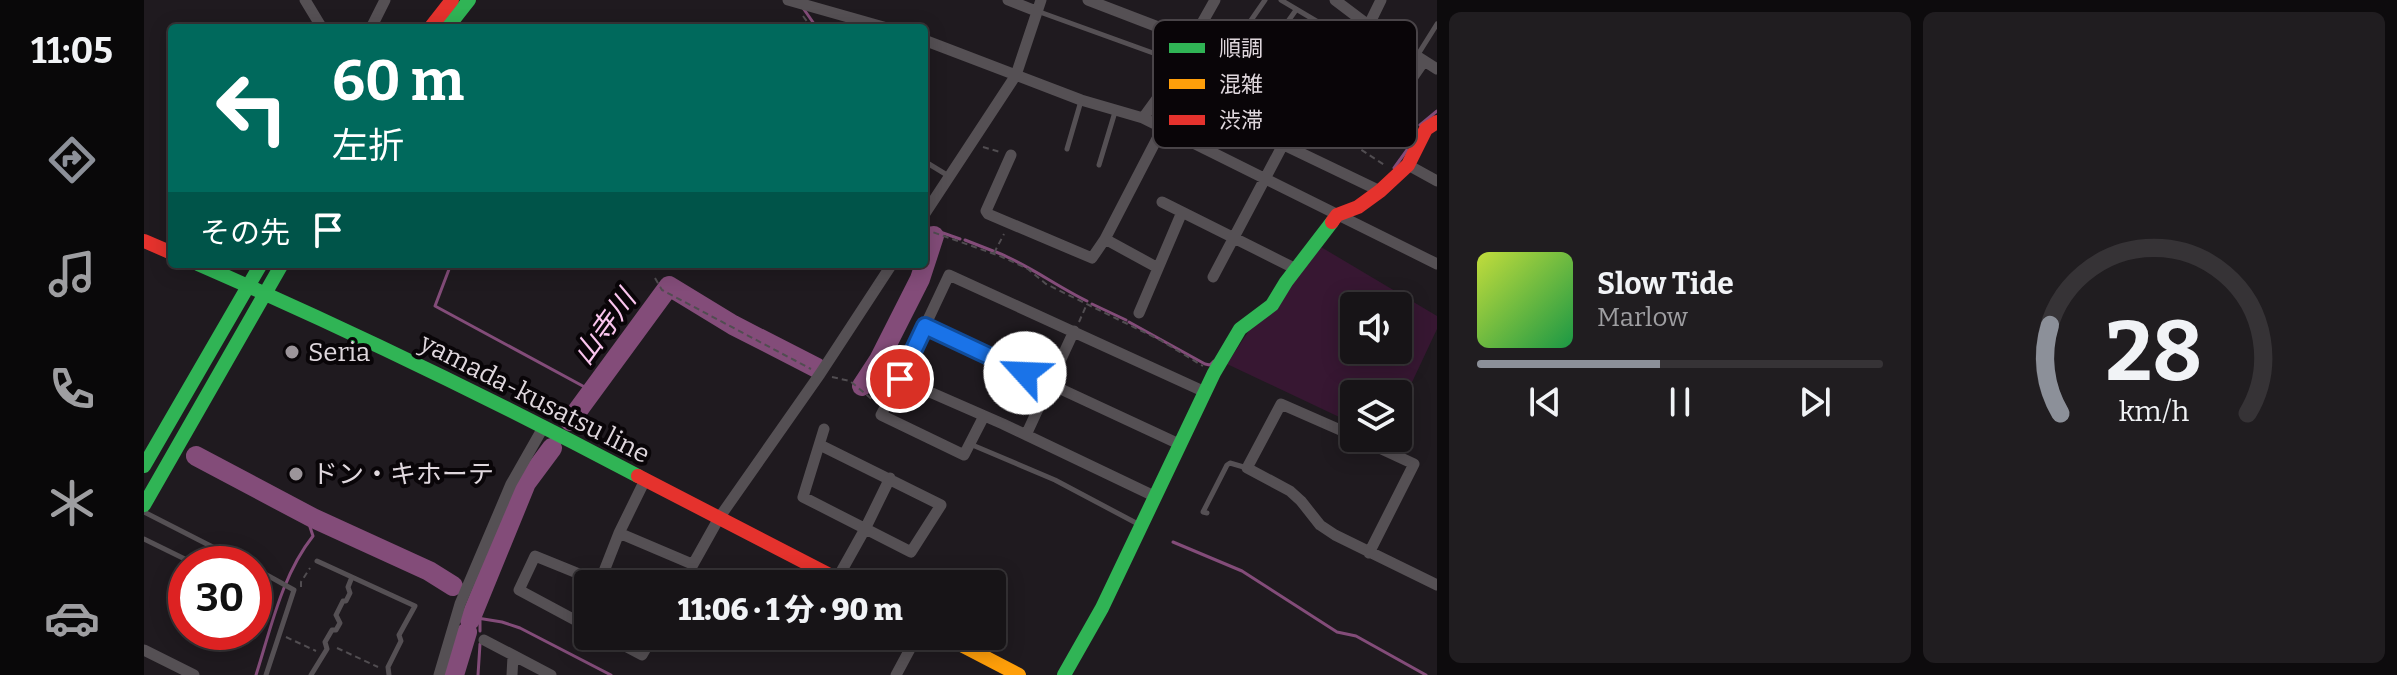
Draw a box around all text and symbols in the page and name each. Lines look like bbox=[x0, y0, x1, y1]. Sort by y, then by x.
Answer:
legend bbox=[1153, 20, 1417, 148]
text: 11:05 bbox=[31, 29, 113, 73]
text: 順調 bbox=[1219, 35, 1263, 62]
text: 60 m bbox=[332, 48, 464, 115]
icon: left bbox=[200, 56, 304, 160]
text: 混雑 bbox=[1219, 71, 1263, 98]
text: 渋滞 bbox=[1219, 107, 1263, 134]
text: 左折 bbox=[332, 124, 404, 168]
icon: directions bbox=[44, 132, 100, 188]
icon: arrive bbox=[306, 208, 350, 252]
text: その先 bbox=[200, 215, 290, 251]
icon: music bbox=[44, 246, 100, 302]
text: Slow Tide bbox=[1597, 266, 1734, 302]
water label: 山寺川 bbox=[566, 281, 644, 371]
map controls bbox=[1340, 292, 1412, 452]
button: sound bbox=[1340, 292, 1412, 364]
text: 28 bbox=[2106, 301, 2202, 401]
text: Marlow bbox=[1597, 302, 1688, 333]
street label: yamada-kusatsu line bbox=[414, 327, 655, 470]
position arrow bbox=[983, 331, 1067, 415]
place label: Seria bbox=[308, 337, 370, 368]
marker: Seria bbox=[283, 343, 301, 361]
pin bbox=[866, 345, 934, 413]
icon: arrive bbox=[878, 357, 922, 401]
icon: phone bbox=[44, 361, 100, 417]
button: layers bbox=[1340, 380, 1412, 452]
icon: previous bbox=[1523, 380, 1567, 424]
icon: pause bbox=[1658, 380, 1702, 424]
icon: next bbox=[1793, 380, 1837, 424]
text: km/h bbox=[2119, 394, 2190, 429]
place label: ドン・キホーテ bbox=[312, 459, 494, 490]
marker: ドン・キホーテ bbox=[287, 465, 305, 483]
icon: climate bbox=[44, 475, 100, 531]
speed limit sign: 30 bbox=[168, 546, 272, 650]
icon: car bbox=[44, 590, 100, 646]
text: 11:06 · 1 分 · 90 m bbox=[678, 592, 902, 628]

